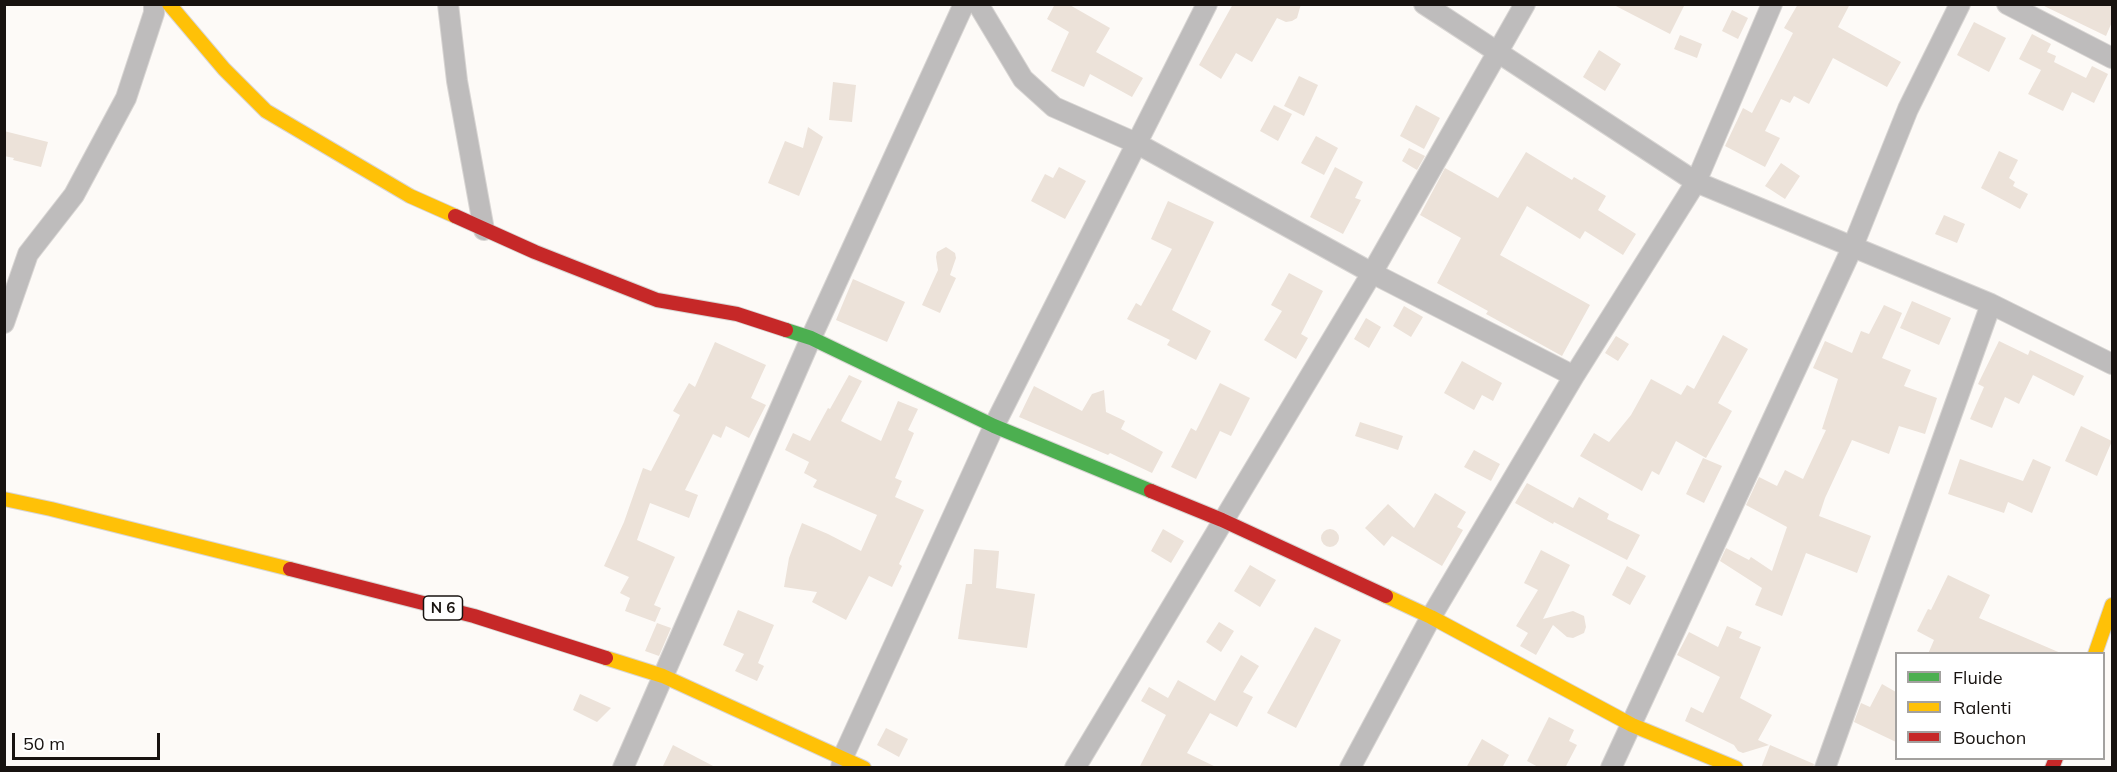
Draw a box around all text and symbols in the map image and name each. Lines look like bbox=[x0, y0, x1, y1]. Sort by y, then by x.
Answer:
road number: N 6 bbox=[424, 596, 462, 620]
legend bbox=[1895, 652, 2105, 760]
text: Fluide bbox=[1953, 666, 2003, 689]
text: Ralenti bbox=[1953, 696, 2011, 719]
scale bar bbox=[15, 721, 164, 759]
text: Bouchon bbox=[1953, 726, 2026, 749]
text: 50 m bbox=[23, 732, 65, 755]

